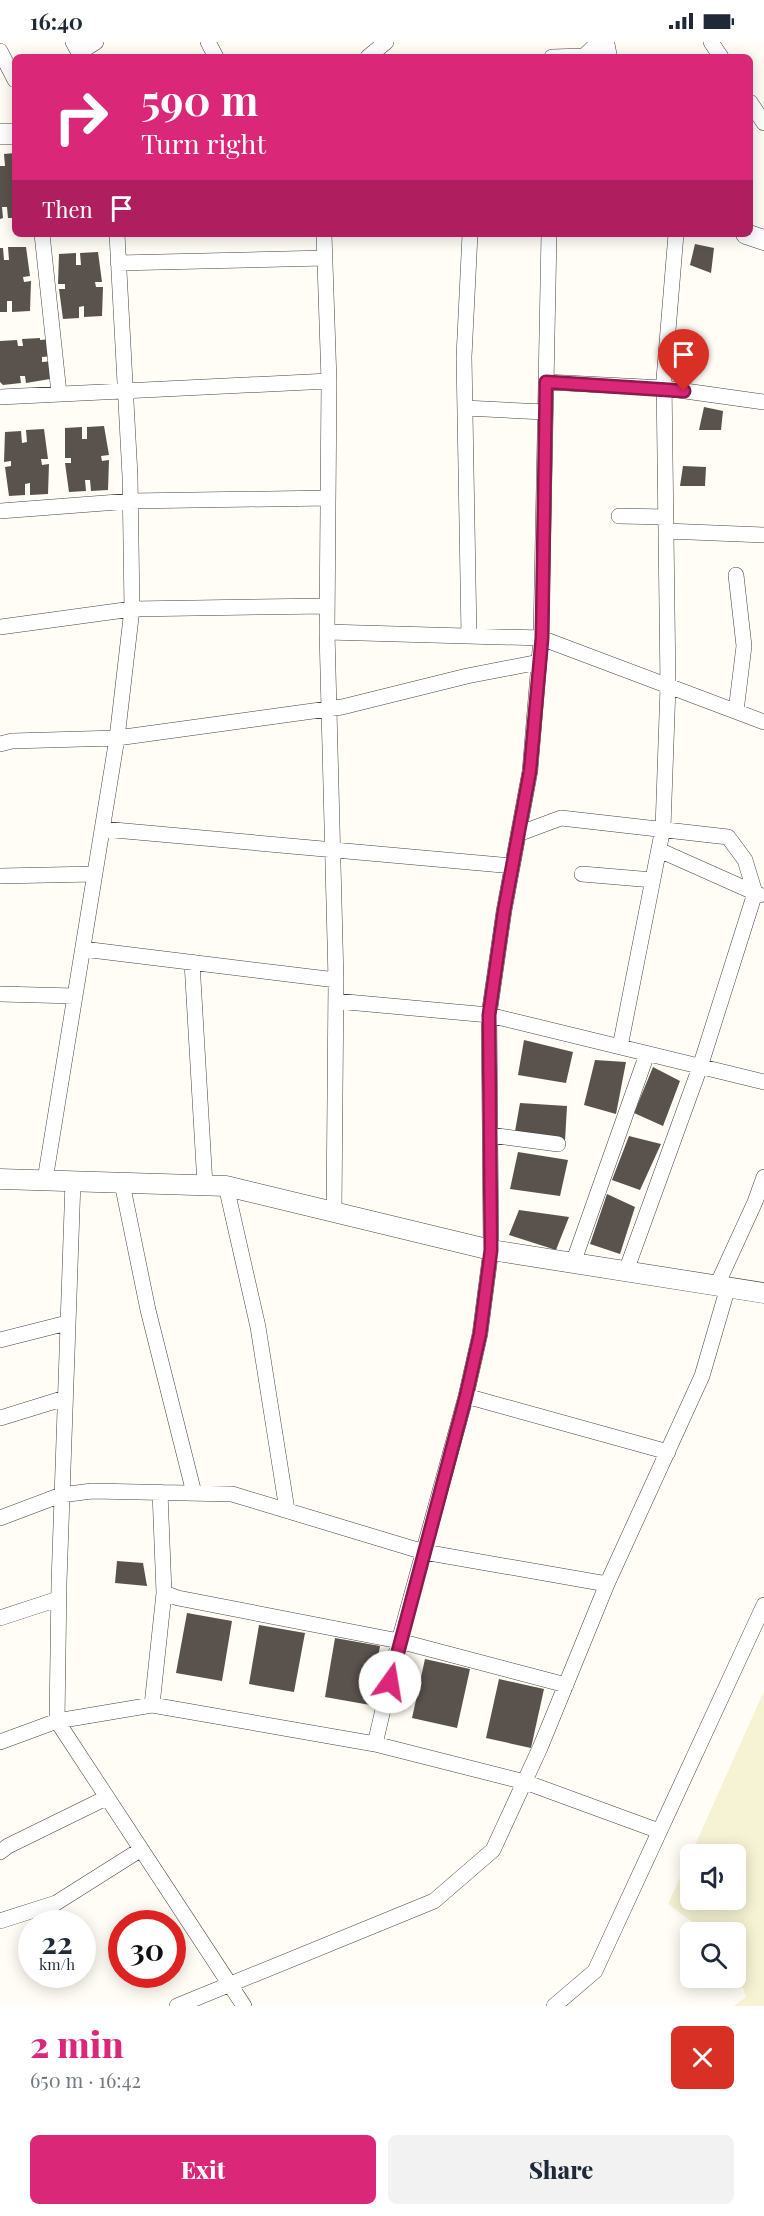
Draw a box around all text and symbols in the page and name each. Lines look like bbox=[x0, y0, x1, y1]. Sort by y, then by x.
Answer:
text: 16:40 bbox=[30, 6, 83, 36]
text: 590 m bbox=[141, 71, 258, 127]
icon: right bbox=[42, 78, 120, 156]
text: Turn right bbox=[141, 125, 266, 161]
icon: arrive bbox=[105, 192, 138, 225]
text: Then bbox=[42, 194, 93, 224]
pin bbox=[658, 329, 709, 391]
icon: arrive bbox=[667, 338, 700, 371]
position arrow bbox=[358, 1650, 422, 1714]
map controls bbox=[680, 1844, 746, 1988]
button: sound bbox=[680, 1844, 746, 1910]
speed limit sign: 30 bbox=[108, 1910, 186, 1988]
text: 22 bbox=[41, 1922, 73, 1962]
button: search bbox=[680, 1922, 746, 1988]
text: km/h bbox=[39, 1954, 75, 1974]
text: 2 min bbox=[30, 2019, 124, 2067]
button: close bbox=[671, 2026, 734, 2089]
text: 650 m · 16:42 bbox=[30, 2066, 141, 2093]
button: Exit bbox=[30, 2135, 376, 2204]
button: Share bbox=[388, 2135, 734, 2204]

